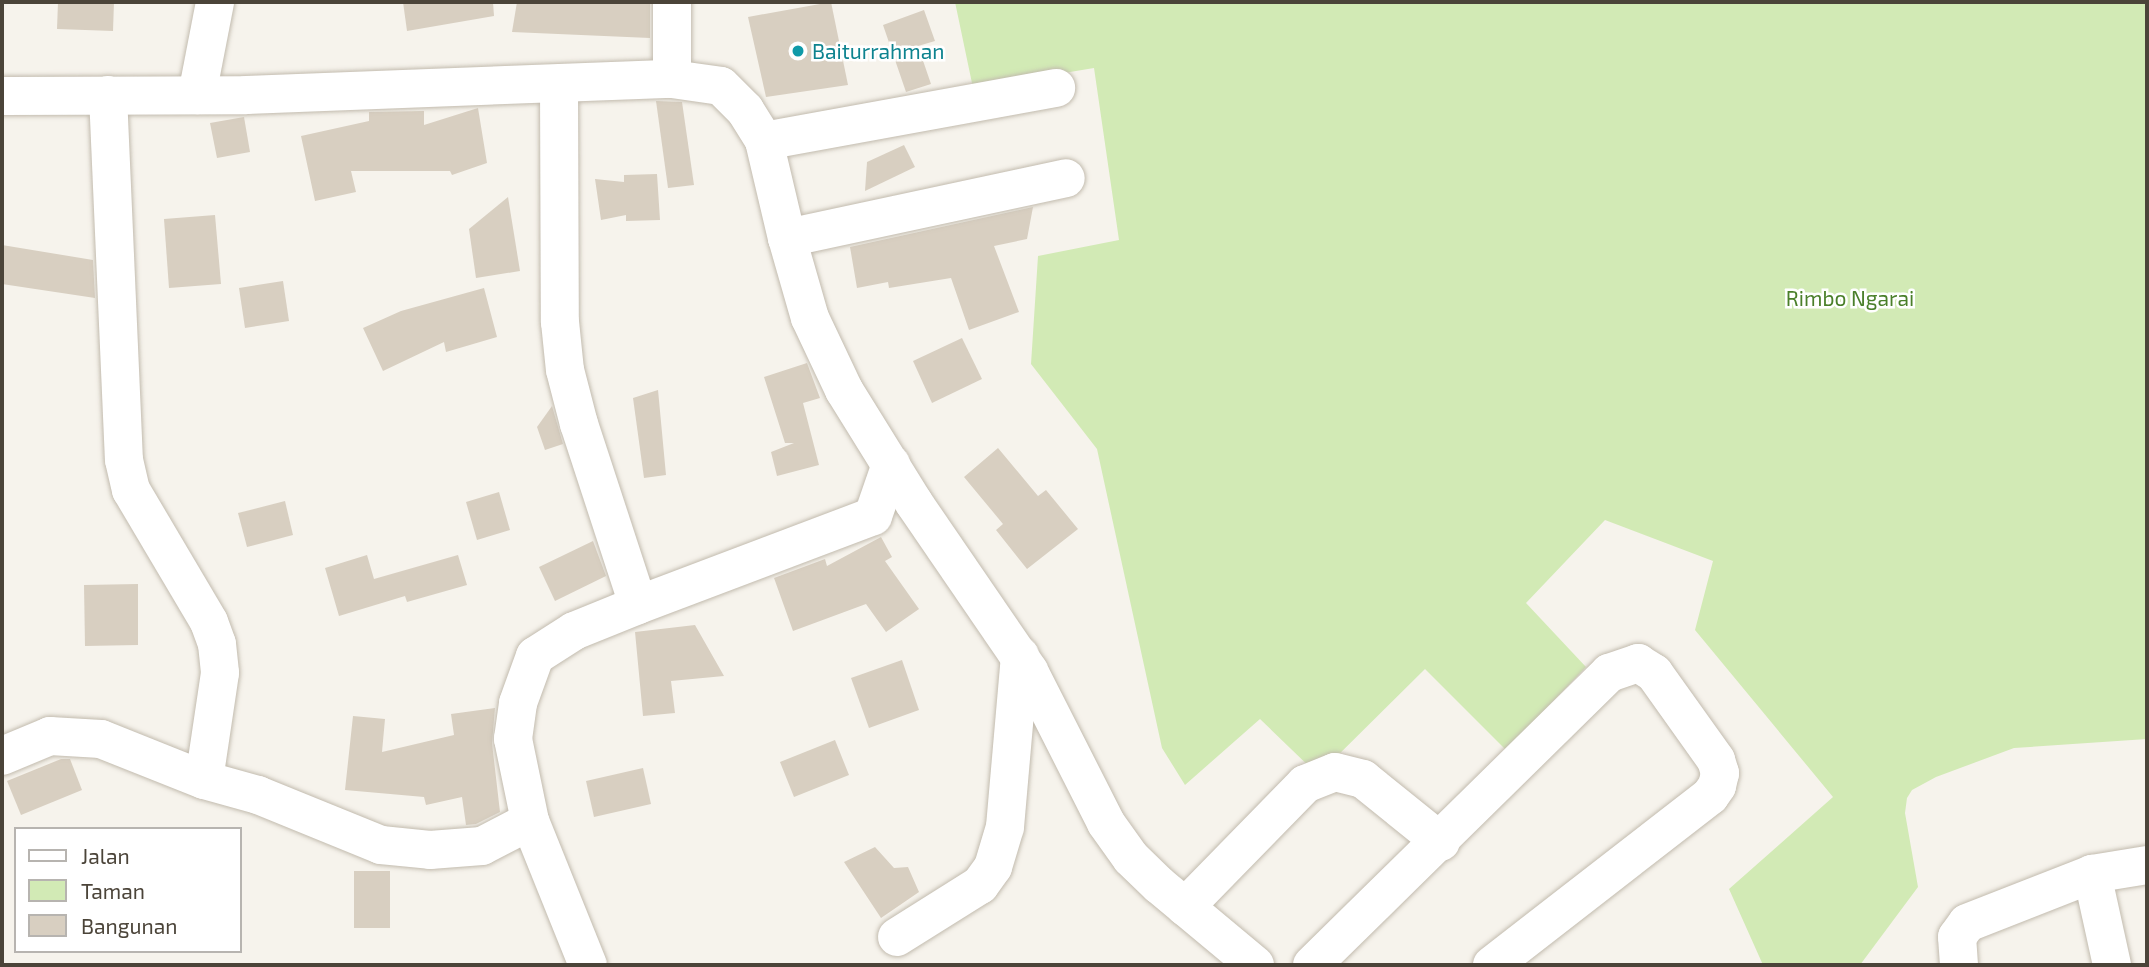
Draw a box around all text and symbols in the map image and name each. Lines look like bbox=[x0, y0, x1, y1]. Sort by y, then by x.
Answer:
place label: Baiturrahman bbox=[812, 38, 944, 64]
marker: Baiturrahman bbox=[790, 43, 806, 59]
park label: Rimbo Ngarai bbox=[1786, 285, 1914, 311]
legend bbox=[14, 827, 242, 953]
text: Jalan bbox=[81, 843, 130, 868]
text: Taman bbox=[81, 878, 145, 903]
text: Bangunan bbox=[81, 913, 177, 938]

